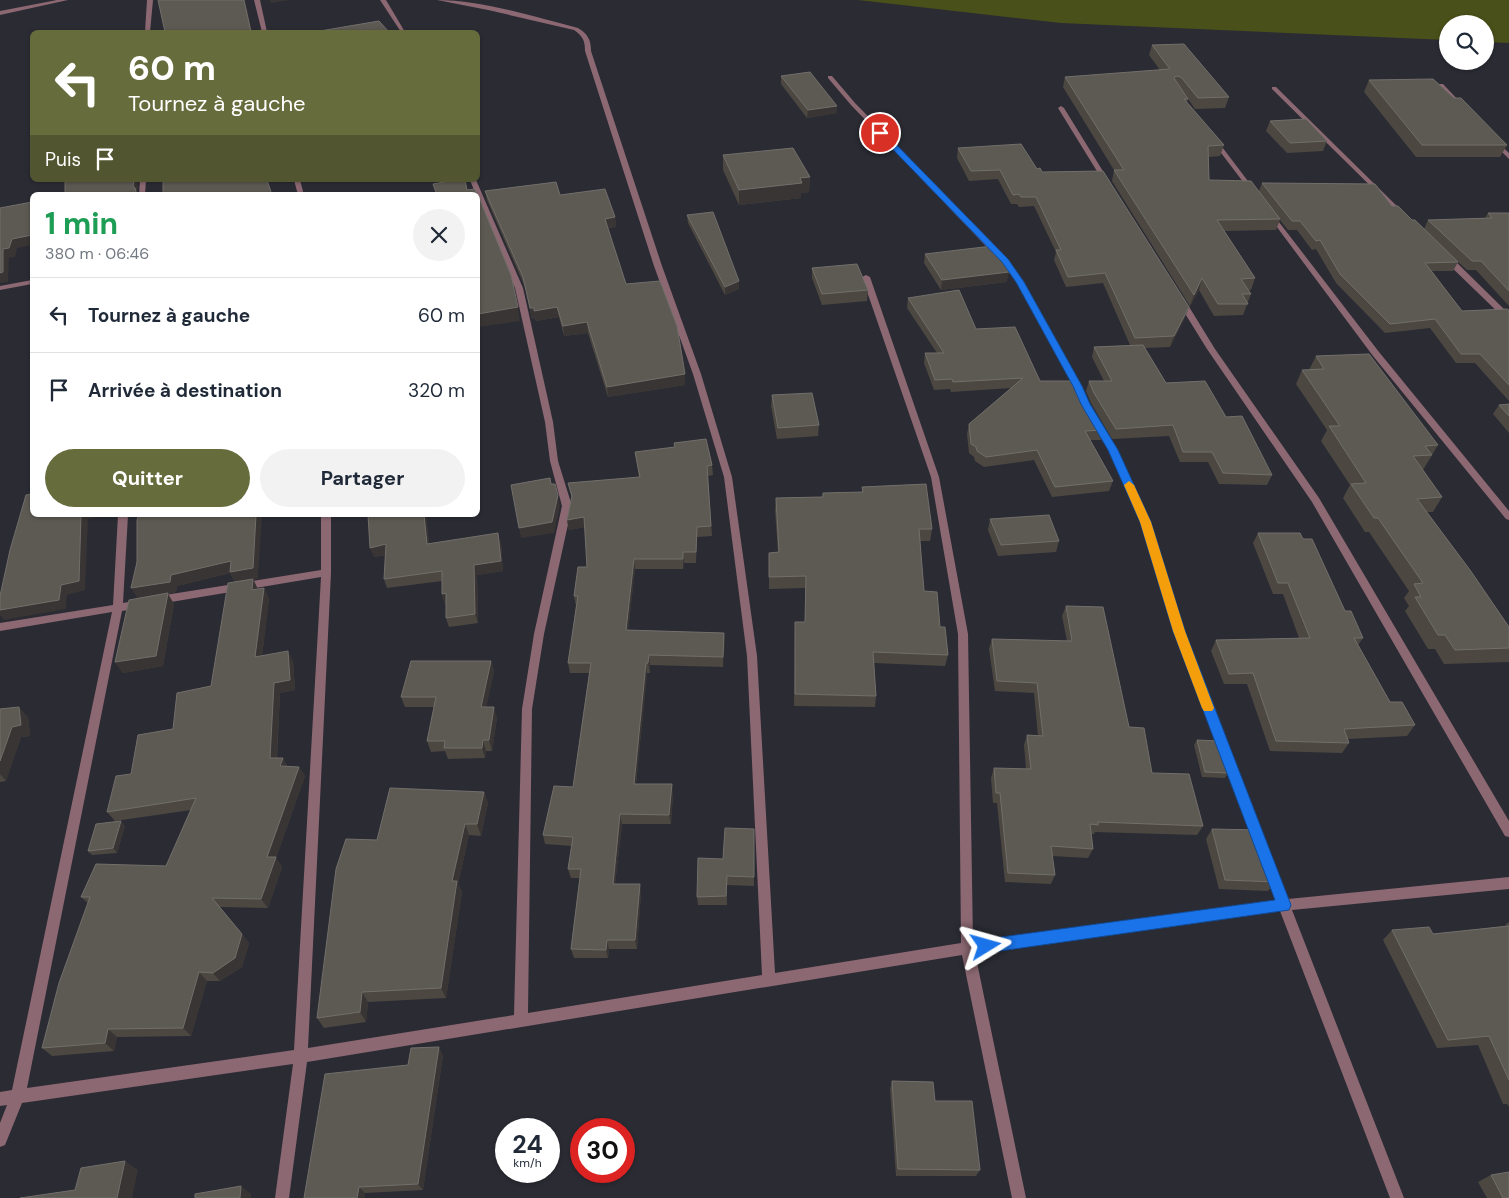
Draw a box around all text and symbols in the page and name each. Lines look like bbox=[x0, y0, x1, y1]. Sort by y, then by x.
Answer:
map controls bbox=[1439, 15, 1494, 70]
button: search bbox=[1439, 15, 1494, 70]
text: 60 m bbox=[128, 45, 216, 91]
icon: left bbox=[45, 50, 110, 115]
text: Tournez à gauche bbox=[128, 89, 306, 118]
pin bbox=[859, 112, 901, 154]
icon: arrive bbox=[866, 119, 894, 147]
icon: arrive bbox=[91, 145, 119, 173]
text: Puis bbox=[45, 147, 81, 172]
text: 1 min bbox=[45, 204, 118, 243]
button: close bbox=[413, 209, 465, 261]
text: 380 m · 06:46 bbox=[45, 243, 149, 264]
icon: left bbox=[45, 301, 73, 329]
text: Tournez à gauche bbox=[88, 303, 250, 328]
text: 60 m bbox=[418, 303, 465, 328]
icon: arrive bbox=[45, 376, 73, 404]
text: Arrivée à destination bbox=[88, 378, 282, 403]
text: 320 m bbox=[408, 378, 465, 403]
button: Quitter bbox=[45, 449, 250, 507]
button: Partager bbox=[260, 449, 465, 507]
position arrow bbox=[959, 919, 1011, 971]
speed limit sign: 30 bbox=[570, 1118, 635, 1183]
text: 24 bbox=[512, 1128, 543, 1161]
text: km/h bbox=[513, 1155, 542, 1171]

